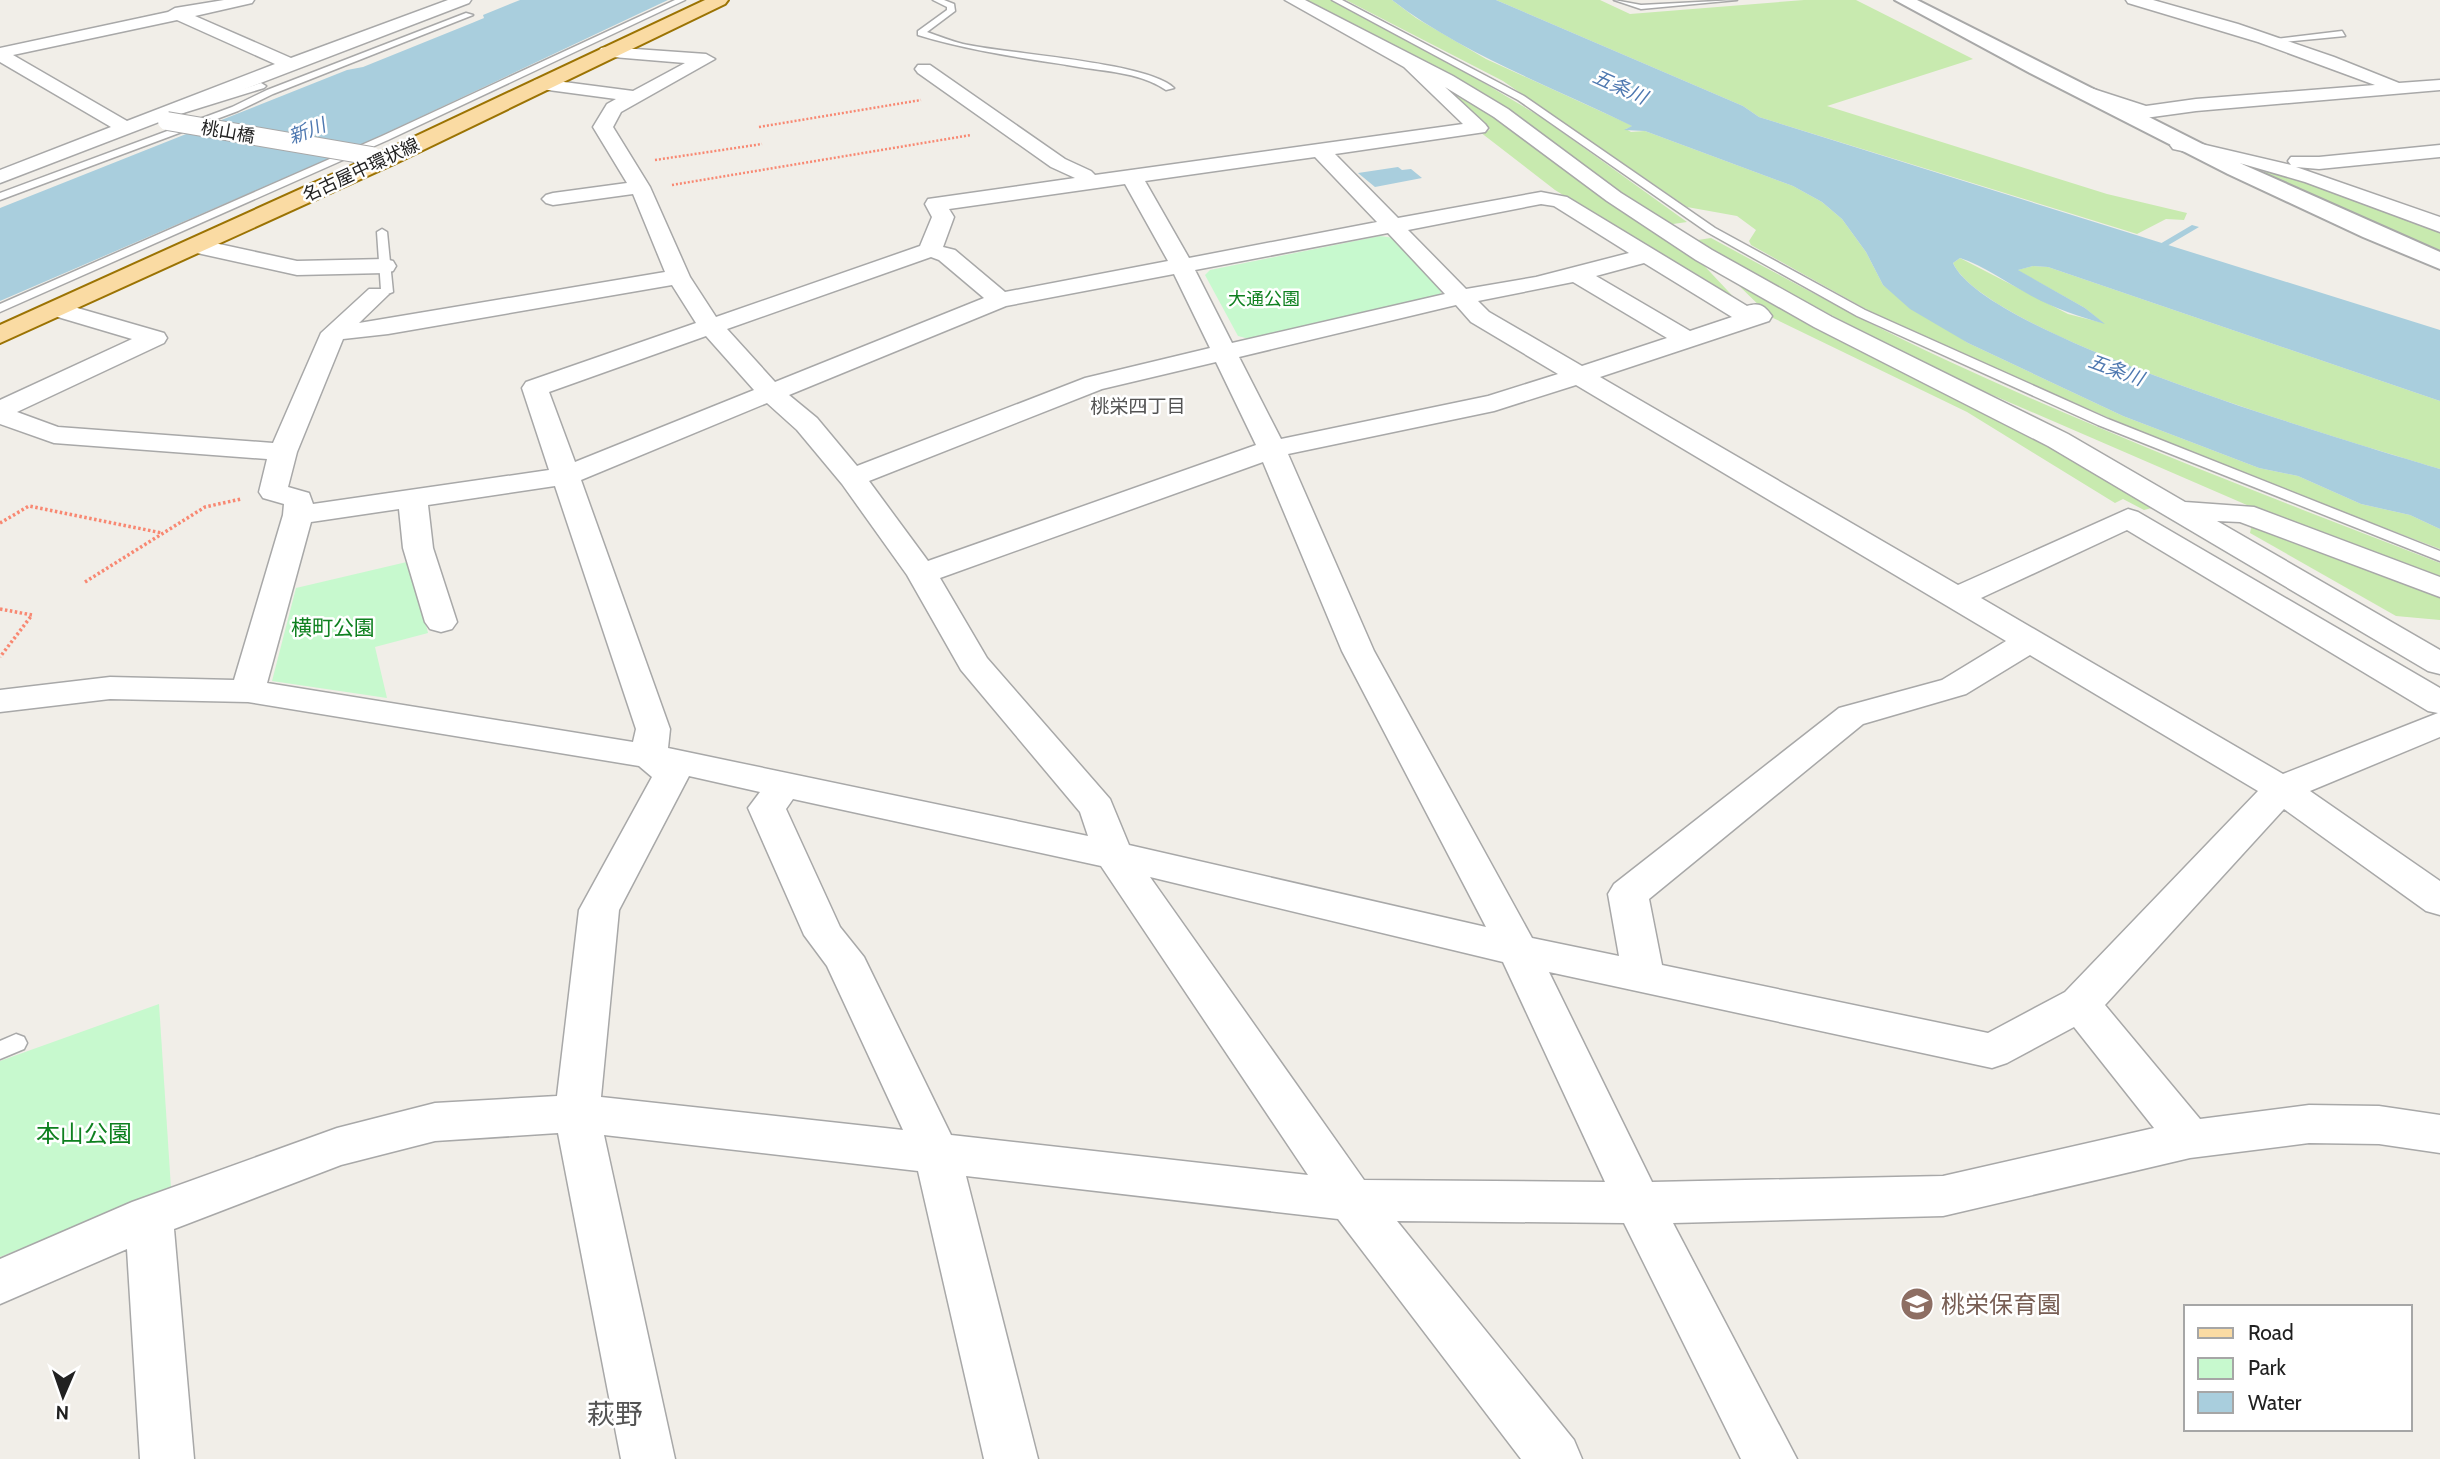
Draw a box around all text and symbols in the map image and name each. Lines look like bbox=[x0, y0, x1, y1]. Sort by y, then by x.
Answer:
water label: 五条川 bbox=[1589, 65, 1653, 110]
water label: 新川 bbox=[285, 113, 331, 149]
street label: 桃山橋 bbox=[200, 116, 256, 148]
street label: 名古屋中環状線 bbox=[299, 133, 423, 207]
park label: 大通公園 bbox=[1228, 288, 1300, 310]
water label: 五条川 bbox=[2085, 349, 2149, 391]
district label: 桃栄四丁目 bbox=[1090, 395, 1186, 418]
park label: 横町公園 bbox=[291, 615, 375, 640]
park label: 本山公園 bbox=[36, 1119, 132, 1148]
school or university icon: 桃栄保育園 bbox=[1898, 1285, 1936, 1323]
place label: 桃栄保育園 bbox=[1941, 1290, 2061, 1319]
legend bbox=[2184, 1305, 2412, 1431]
text: Road bbox=[2248, 1320, 2294, 1345]
text: Park bbox=[2248, 1355, 2286, 1380]
north arrow bbox=[28, 1361, 98, 1431]
text: Water bbox=[2248, 1390, 2302, 1415]
district label: 萩野 bbox=[587, 1397, 643, 1431]
text: N bbox=[55, 1401, 70, 1424]

